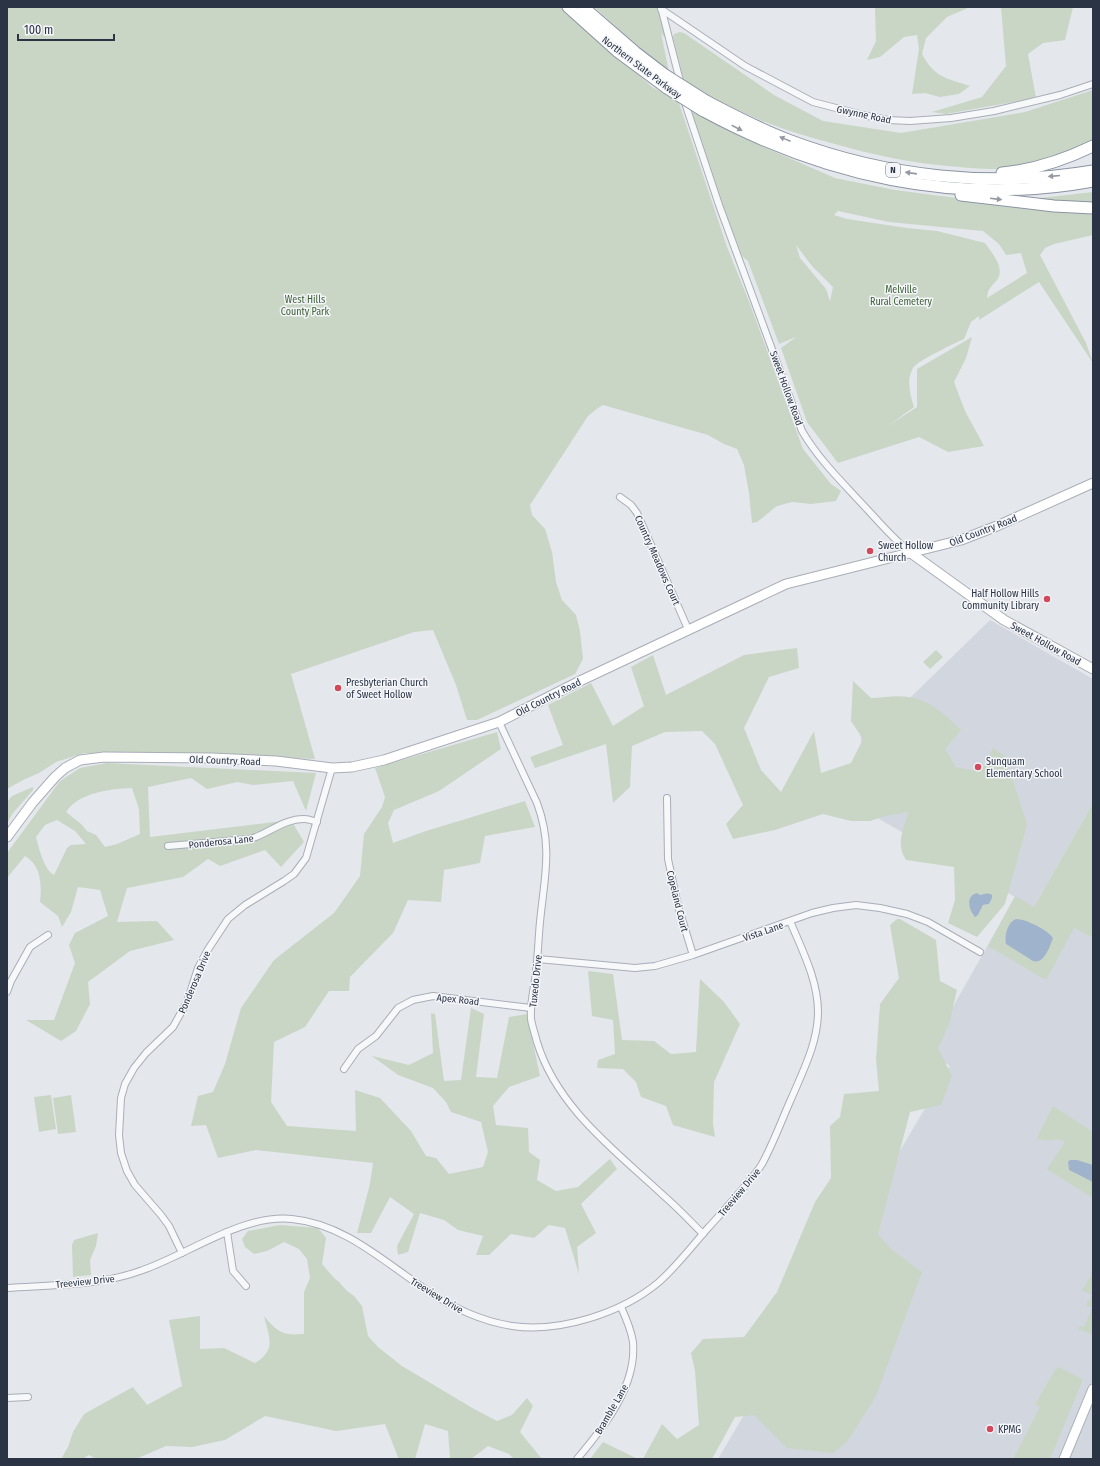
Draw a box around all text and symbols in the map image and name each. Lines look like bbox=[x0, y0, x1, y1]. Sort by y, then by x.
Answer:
scale bar bbox=[18, 16, 114, 42]
text: 100 m bbox=[24, 23, 53, 37]
street label: Northern State Parkway bbox=[599, 34, 684, 102]
street label: Gwynne Road bbox=[835, 103, 892, 127]
one-way arrow bbox=[731, 125, 742, 132]
one-way arrow bbox=[780, 136, 791, 142]
road number: N bbox=[886, 163, 900, 177]
one-way arrow bbox=[905, 170, 917, 176]
one-way arrow bbox=[1048, 173, 1060, 180]
one-way arrow bbox=[989, 196, 1002, 202]
park label: Melville Rural Cemetery bbox=[870, 284, 933, 308]
park label: West Hills County Park bbox=[281, 294, 330, 318]
street label: Sweet Hollow Road bbox=[767, 349, 805, 427]
street label: Old Country Road bbox=[948, 513, 1019, 549]
street label: Country Meadows Court bbox=[632, 514, 683, 608]
place label: Sweet Hollow Church bbox=[878, 540, 934, 564]
marker: Sweet Hollow Church bbox=[865, 546, 875, 556]
place label: Half Hollow Hills Community Library bbox=[962, 588, 1040, 612]
marker: Half Hollow Hills Community Library bbox=[1042, 594, 1052, 604]
street label: Sweet Hollow Road bbox=[1008, 620, 1083, 668]
street label: Old Country Road bbox=[514, 676, 583, 719]
place label: Presbyterian Church of Sweet Hollow bbox=[346, 677, 428, 701]
marker: Presbyterian Church of Sweet Hollow bbox=[333, 683, 343, 693]
street label: Old Country Road bbox=[189, 754, 261, 768]
place label: Sunquam Elementary School bbox=[986, 756, 1062, 780]
marker: Sunquam Elementary School bbox=[973, 762, 983, 772]
street label: Ponderosa Lane bbox=[188, 833, 254, 851]
street label: Copeland Court bbox=[664, 869, 691, 934]
street label: Vista Lane bbox=[742, 919, 785, 944]
street label: Ponderosa Drive bbox=[176, 949, 214, 1016]
street label: Tuxedo Drive bbox=[527, 954, 545, 1008]
street label: Apex Road bbox=[436, 992, 480, 1008]
street label: Treeview Drive bbox=[716, 1166, 763, 1219]
street label: Treeview Drive bbox=[55, 1273, 115, 1291]
street label: Treeview Drive bbox=[408, 1275, 465, 1316]
street label: Bramble Lane bbox=[593, 1382, 631, 1437]
marker: KPMG bbox=[985, 1424, 995, 1434]
place label: KPMG bbox=[998, 1424, 1021, 1436]

